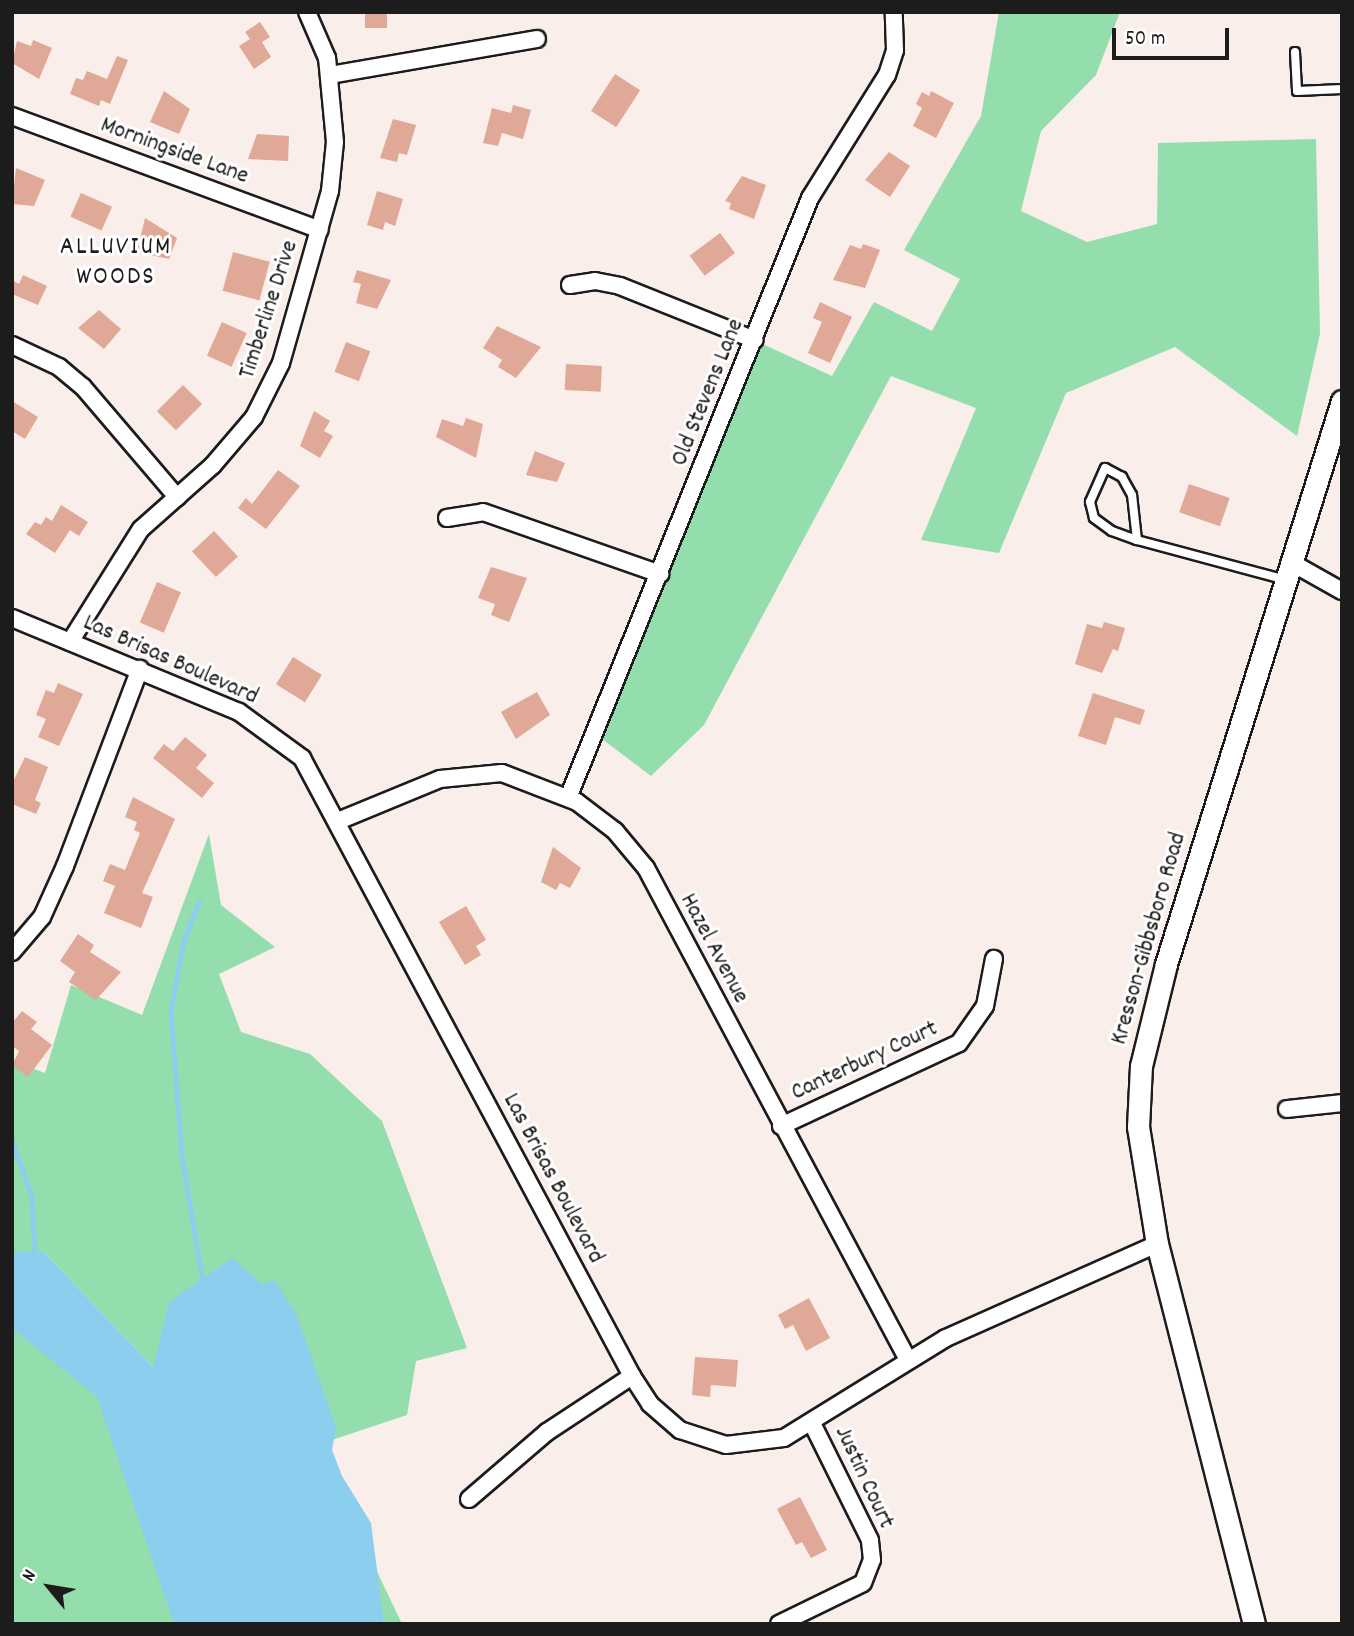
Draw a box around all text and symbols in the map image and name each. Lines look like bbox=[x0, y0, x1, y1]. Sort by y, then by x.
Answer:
scale bar bbox=[1116, 14, 1233, 58]
text: 50 m bbox=[1125, 25, 1165, 55]
street label: Morningside Lane bbox=[96, 112, 252, 192]
district label: ALLUVIUM WOODS bbox=[61, 232, 171, 294]
street label: Timberline Drive bbox=[234, 237, 306, 383]
street label: Old Stevens Lane bbox=[666, 315, 752, 471]
street label: Las Brisas Boulevard bbox=[78, 610, 262, 712]
street label: Kresson-Gibbsboro Road bbox=[1106, 830, 1194, 1048]
street label: Hazel Avenue bbox=[672, 889, 754, 1009]
street label: Canterbury Court bbox=[787, 1016, 943, 1108]
street label: Las Brisas Boulevard bbox=[495, 1089, 609, 1269]
street label: Justin Court bbox=[827, 1422, 899, 1534]
north arrow bbox=[14, 1552, 84, 1622]
text: N bbox=[16, 1565, 44, 1587]

